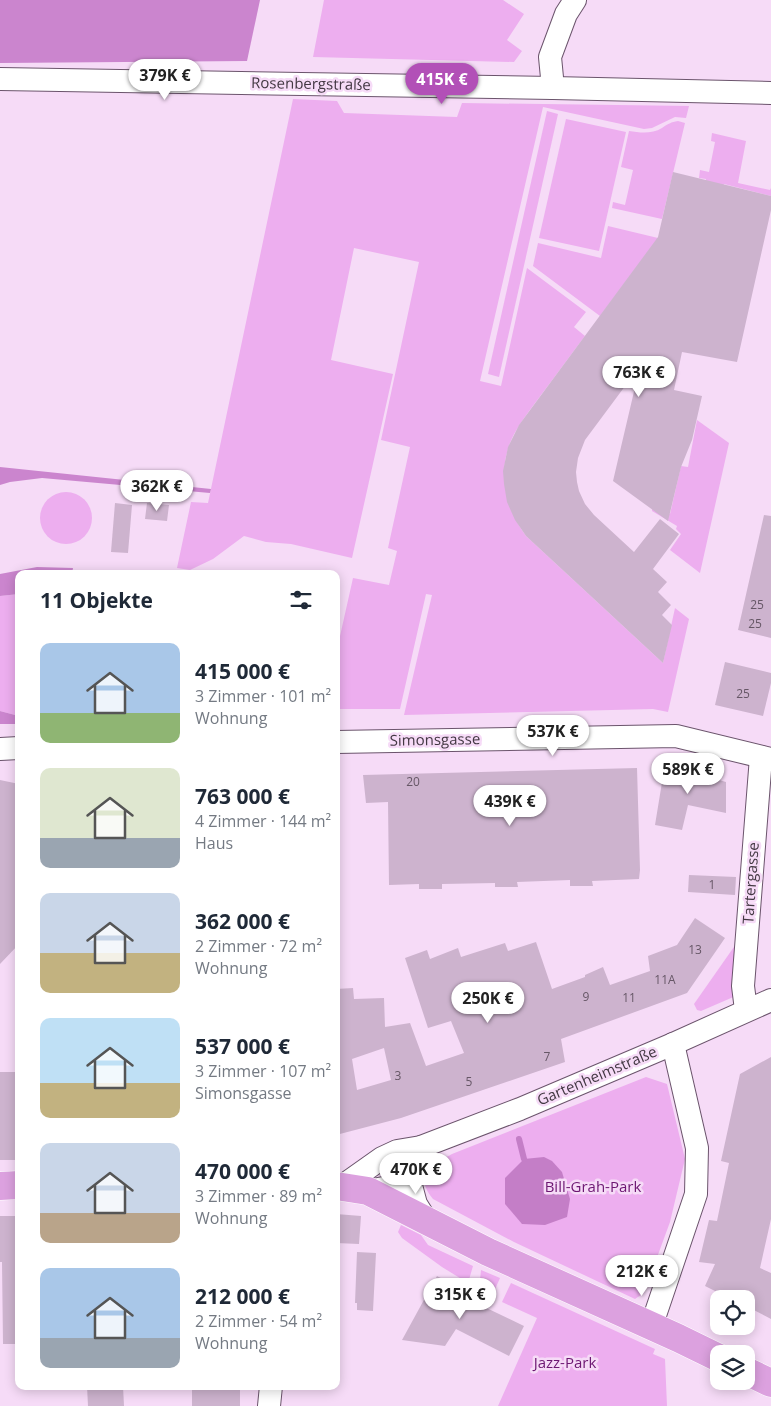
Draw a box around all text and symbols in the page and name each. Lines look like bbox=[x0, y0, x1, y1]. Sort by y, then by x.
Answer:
pin: 379K € bbox=[124, 58, 206, 101]
pin: 415K € bbox=[401, 62, 483, 105]
text: 379K € bbox=[139, 64, 191, 86]
text: 415K € bbox=[416, 68, 468, 90]
street label: Rosenbergstraße bbox=[251, 72, 371, 94]
pin: 763K € bbox=[598, 356, 680, 398]
text: 763K € bbox=[613, 361, 665, 383]
pin: 362K € bbox=[116, 470, 198, 512]
text: 362K € bbox=[131, 475, 183, 497]
text: 11 Objekte bbox=[40, 586, 153, 614]
icon: filters bbox=[287, 586, 315, 614]
house number: 25 bbox=[750, 596, 764, 613]
house number: 25 bbox=[748, 615, 762, 632]
text: 415 000 € bbox=[195, 657, 290, 685]
icon: home bbox=[80, 663, 140, 723]
text: 3 Zimmer · 101 m² bbox=[195, 685, 331, 707]
house number: 25 bbox=[736, 685, 750, 702]
text: Wohnung bbox=[195, 707, 267, 729]
pin: 537K € bbox=[512, 714, 594, 757]
text: 537K € bbox=[527, 720, 579, 742]
street label: Simonsgasse bbox=[390, 728, 480, 750]
pin: 589K € bbox=[647, 752, 729, 795]
text: 589K € bbox=[662, 758, 714, 780]
house number: 20 bbox=[406, 773, 420, 790]
text: 763 000 € bbox=[195, 782, 290, 810]
pin: 439K € bbox=[469, 784, 551, 827]
icon: home bbox=[80, 788, 140, 848]
text: 439K € bbox=[484, 790, 536, 812]
text: 4 Zimmer · 144 m² bbox=[195, 810, 331, 832]
text: Haus bbox=[195, 832, 233, 854]
street label: Tartergasse bbox=[737, 841, 763, 924]
house number: 1 bbox=[709, 876, 715, 893]
text: 362 000 € bbox=[195, 907, 290, 935]
icon: home bbox=[80, 913, 140, 973]
text: 2 Zimmer · 72 m² bbox=[195, 935, 322, 957]
house number: 13 bbox=[688, 941, 702, 958]
text: Wohnung bbox=[195, 957, 267, 979]
house number: 11A bbox=[654, 971, 676, 988]
pin: 250K € bbox=[447, 982, 529, 1024]
text: 250K € bbox=[462, 987, 514, 1009]
house number: 9 bbox=[583, 988, 590, 1005]
house number: 11 bbox=[622, 989, 636, 1006]
text: 537 000 € bbox=[195, 1032, 290, 1060]
icon: home bbox=[80, 1038, 140, 1098]
street label: Gartenheimstraße bbox=[534, 1041, 660, 1109]
house number: 7 bbox=[544, 1048, 551, 1065]
text: 3 Zimmer · 107 m² bbox=[195, 1060, 331, 1082]
house number: 3 bbox=[395, 1067, 402, 1084]
house number: 5 bbox=[466, 1073, 473, 1090]
text: Simonsgasse bbox=[195, 1082, 292, 1104]
pin: 470K € bbox=[375, 1152, 457, 1195]
text: 470 000 € bbox=[195, 1157, 290, 1185]
text: 470K € bbox=[390, 1158, 442, 1180]
icon: home bbox=[80, 1163, 140, 1223]
park label: Bill-Grah-Park bbox=[545, 1176, 641, 1196]
text: 3 Zimmer · 89 m² bbox=[195, 1185, 322, 1207]
text: Wohnung bbox=[195, 1207, 267, 1229]
pin: 212K € bbox=[601, 1254, 683, 1297]
text: 212K € bbox=[616, 1260, 668, 1282]
pin: 315K € bbox=[419, 1278, 501, 1320]
text: 212 000 € bbox=[195, 1282, 290, 1310]
text: 315K € bbox=[434, 1283, 486, 1305]
icon: home bbox=[80, 1288, 140, 1348]
map controls bbox=[710, 1290, 755, 1390]
button: locate bbox=[710, 1290, 755, 1335]
text: 2 Zimmer · 54 m² bbox=[195, 1310, 322, 1332]
text: Wohnung bbox=[195, 1332, 267, 1354]
button: layers bbox=[710, 1345, 755, 1390]
park label: Jazz-Park bbox=[532, 1352, 596, 1372]

